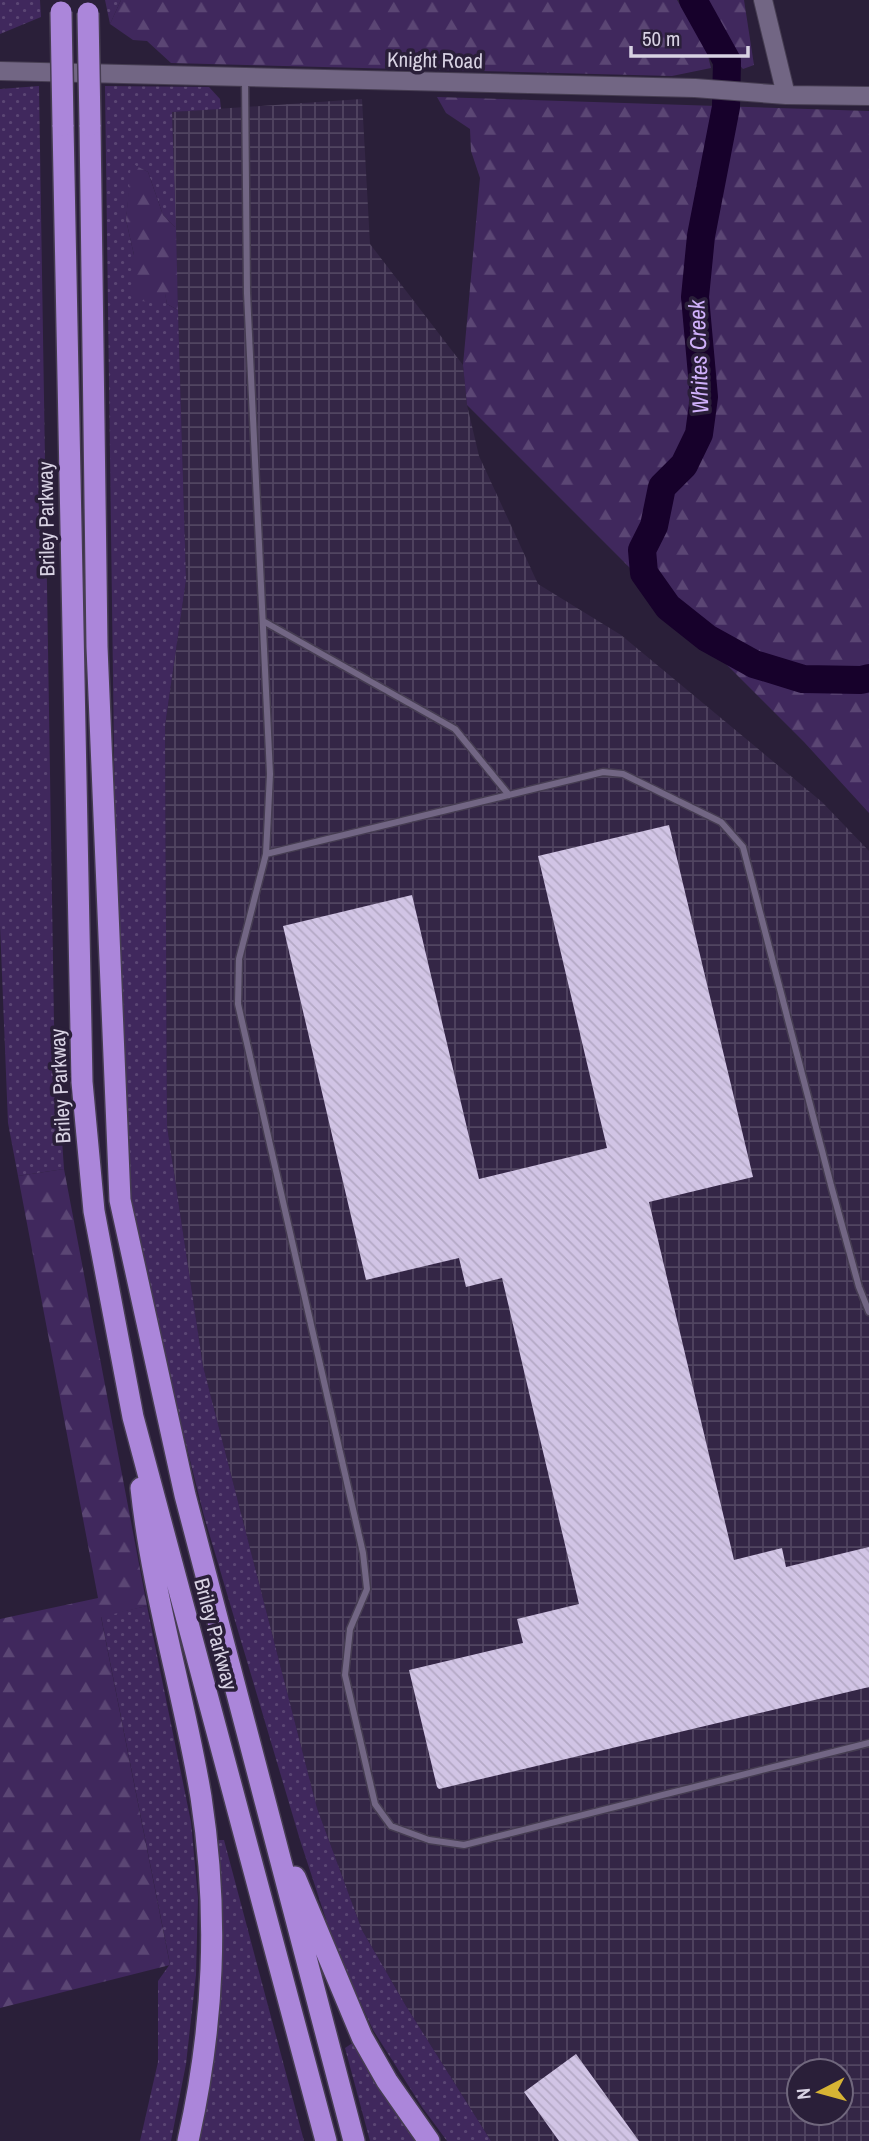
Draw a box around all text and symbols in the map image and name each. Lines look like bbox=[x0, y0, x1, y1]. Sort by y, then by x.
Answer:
scale bar bbox=[631, 14, 748, 58]
text: 50 m bbox=[642, 24, 680, 53]
street label: Knight Road bbox=[387, 45, 483, 75]
water label: Whites Creek bbox=[680, 298, 715, 415]
street label: Briley Parkway bbox=[30, 461, 61, 577]
street label: Briley Parkway bbox=[42, 1028, 77, 1144]
street label: Briley Parkway bbox=[187, 1575, 245, 1694]
north arrow bbox=[785, 2057, 855, 2127]
text: N bbox=[790, 2087, 817, 2101]

